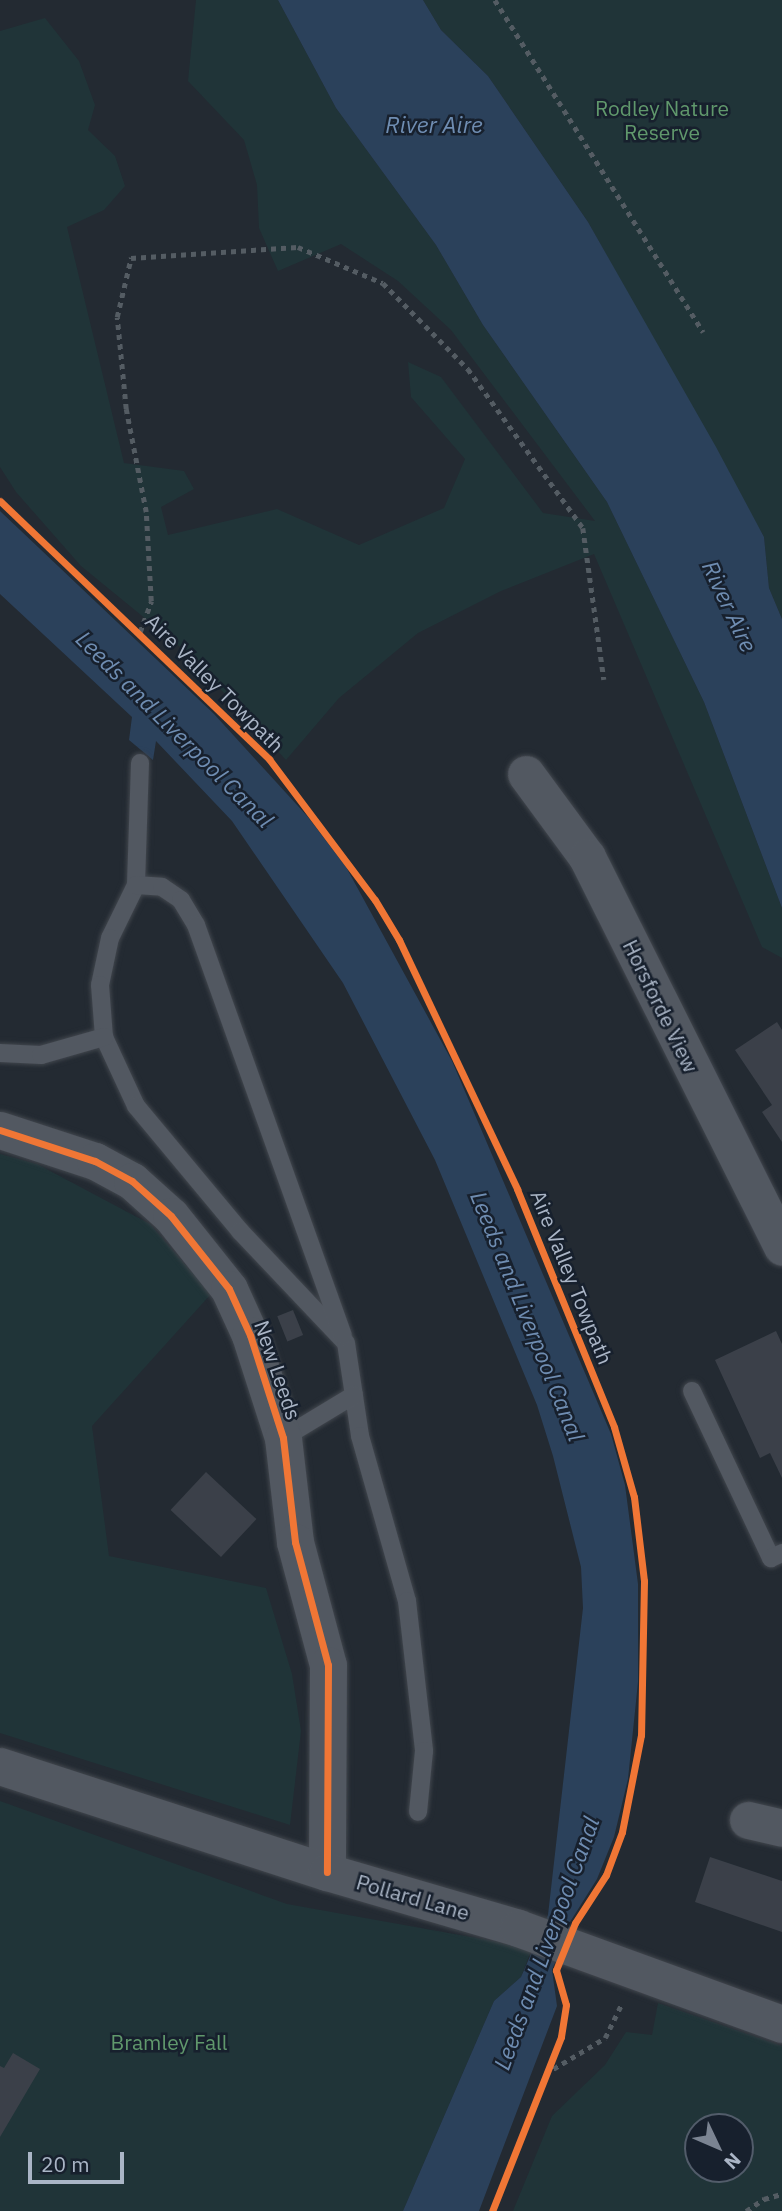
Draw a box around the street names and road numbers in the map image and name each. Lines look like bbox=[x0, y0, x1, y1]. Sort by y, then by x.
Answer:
street label: Aire Valley Towpath bbox=[141, 609, 289, 757]
street label: Horsforde View bbox=[618, 935, 704, 1077]
street label: Aire Valley Towpath bbox=[526, 1186, 618, 1368]
street label: New Leeds bbox=[249, 1317, 307, 1423]
street label: Pollard Lane bbox=[354, 1869, 472, 1925]

